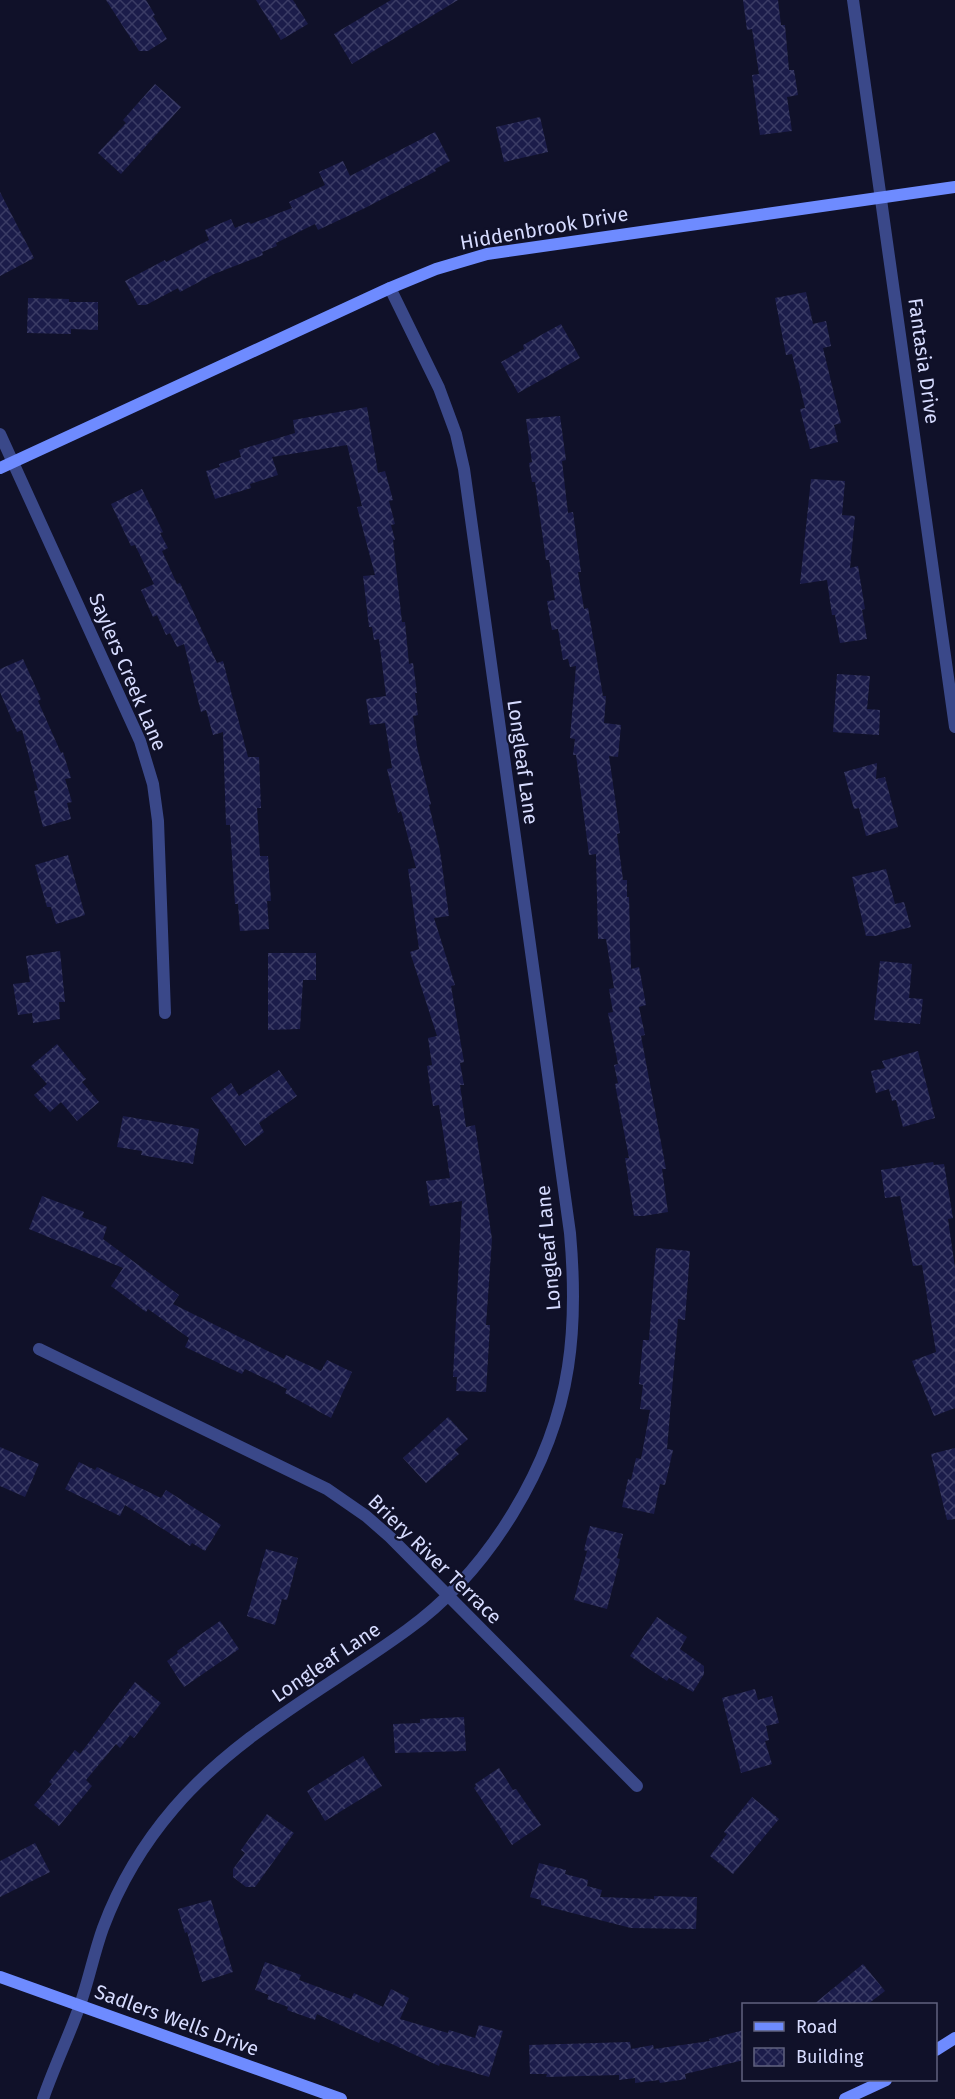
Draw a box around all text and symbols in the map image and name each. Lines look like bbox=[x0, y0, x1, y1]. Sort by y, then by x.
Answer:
street label: Hiddenbrook Drive bbox=[458, 201, 630, 255]
street label: Fantasia Drive bbox=[903, 296, 945, 426]
street label: Saylers Creek Lane bbox=[84, 590, 172, 754]
street label: Longleaf Lane bbox=[502, 698, 544, 826]
street label: Longleaf Lane bbox=[531, 1184, 565, 1312]
street label: Briery River Terrace bbox=[363, 1489, 507, 1629]
street label: Longleaf Lane bbox=[267, 1617, 385, 1707]
street label: Sadlers Wells Drive bbox=[92, 1979, 262, 2061]
legend bbox=[742, 2003, 937, 2081]
text: Road bbox=[796, 2016, 838, 2038]
text: Building bbox=[796, 2046, 864, 2068]

